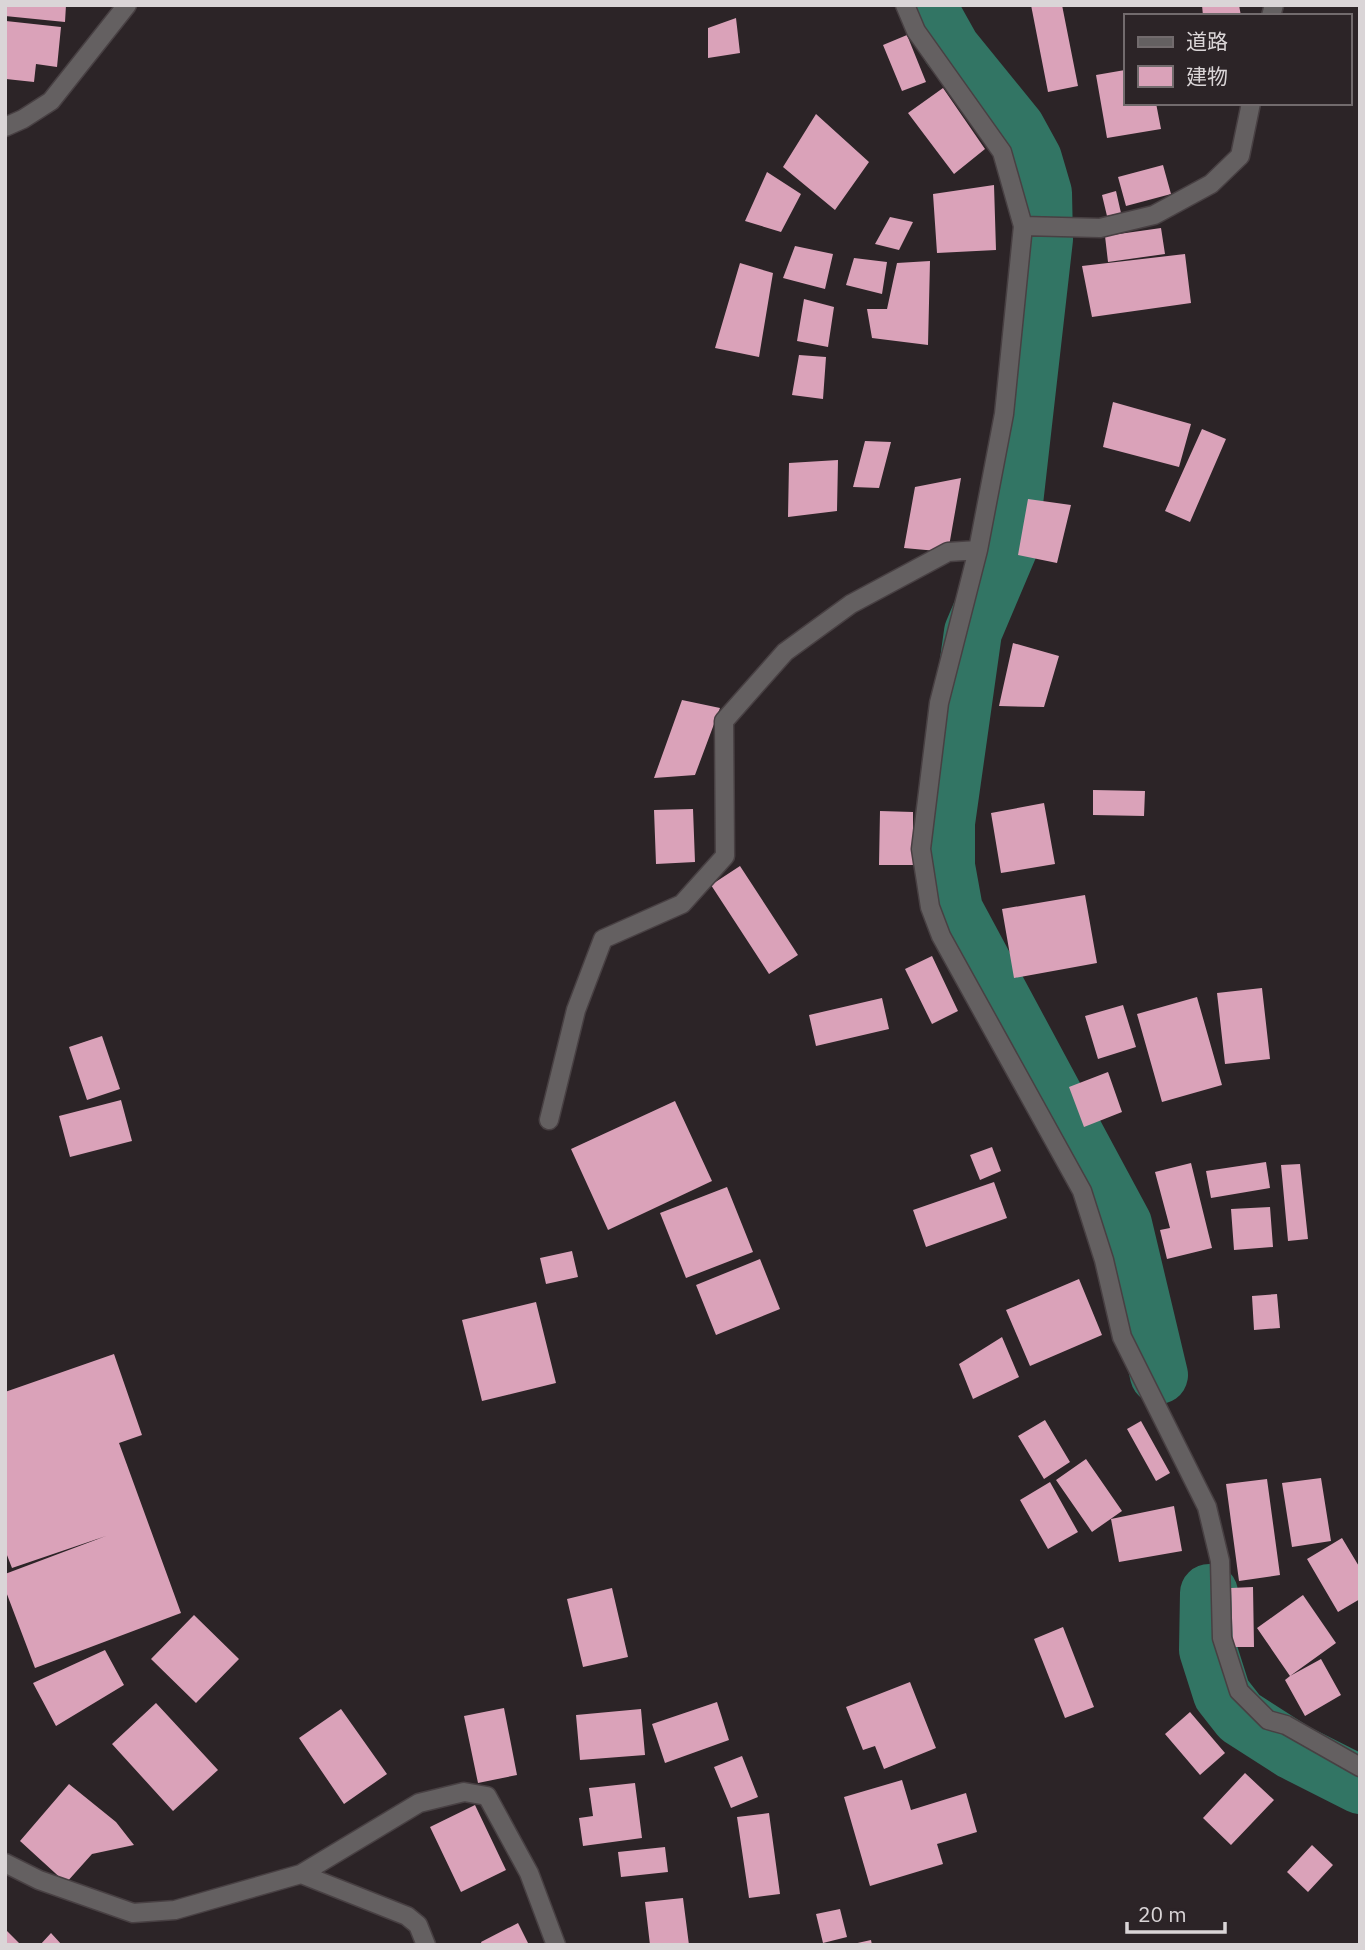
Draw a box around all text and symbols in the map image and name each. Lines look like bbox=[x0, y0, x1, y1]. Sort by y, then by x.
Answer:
legend bbox=[1124, 14, 1351, 105]
text: 道路 bbox=[1186, 27, 1228, 55]
text: 建物 bbox=[1186, 62, 1228, 90]
scale bar bbox=[1127, 1890, 1225, 1934]
text: 20 m bbox=[1138, 1900, 1187, 1928]

